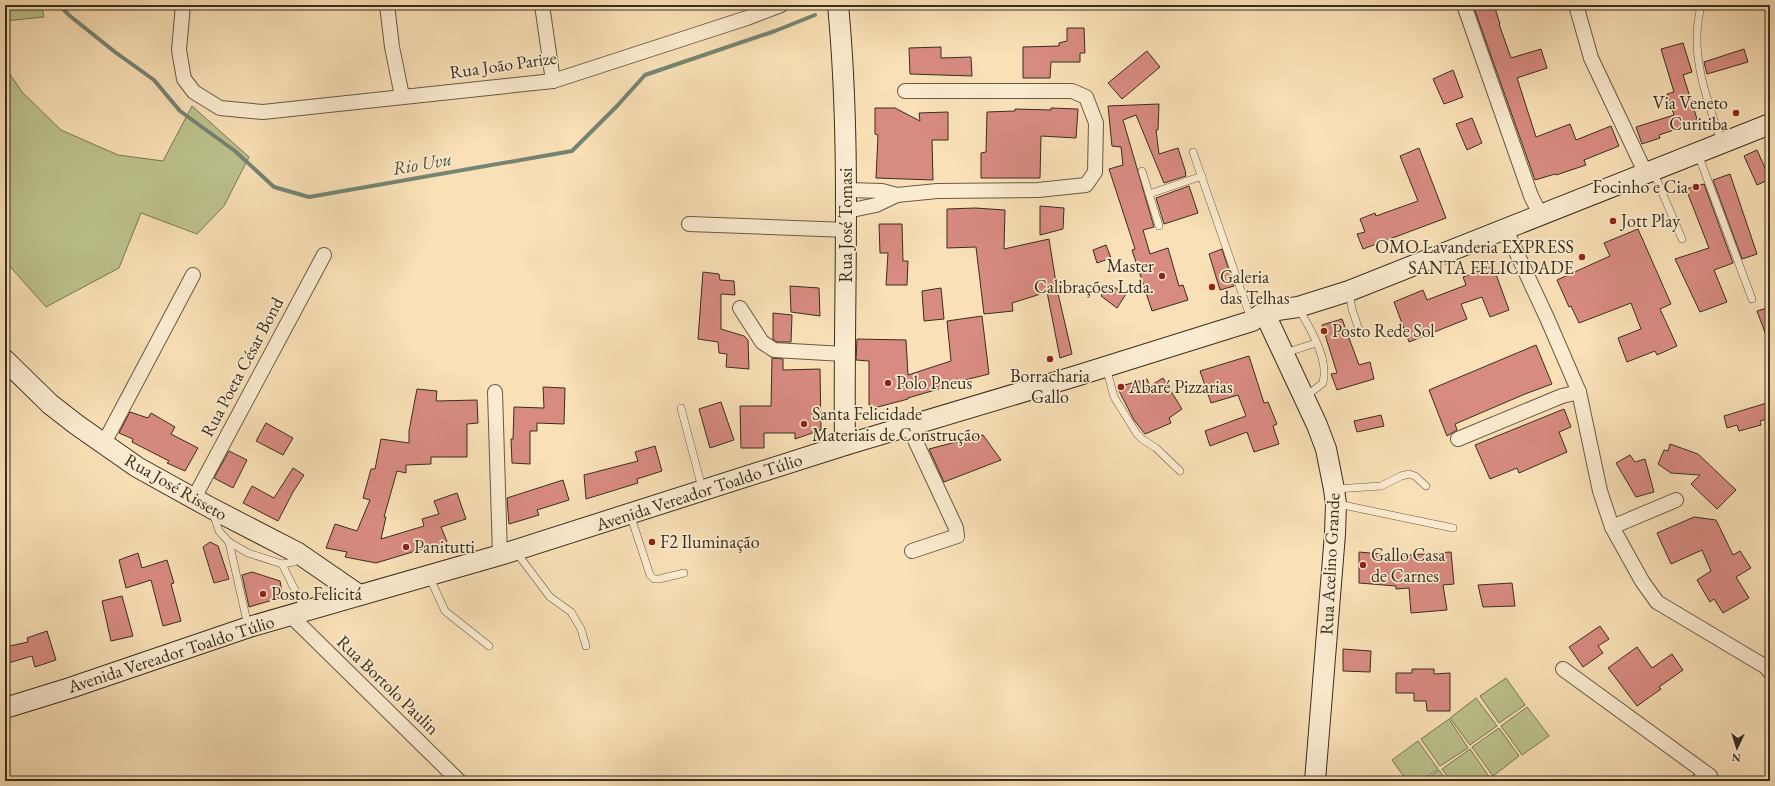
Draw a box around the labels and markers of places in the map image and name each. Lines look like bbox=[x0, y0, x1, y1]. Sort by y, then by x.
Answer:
place label: Via Veneto Curitiba bbox=[1653, 91, 1729, 135]
marker: Via Veneto Curitiba bbox=[1731, 108, 1741, 118]
place label: Focinho e Cia bbox=[1592, 175, 1689, 198]
marker: Focinho e Cia bbox=[1691, 182, 1701, 192]
place label: Jott Play bbox=[1619, 209, 1680, 232]
marker: Jott Play bbox=[1608, 216, 1618, 226]
place label: OMO Lavanderia EXPRESS SANTA FELICIDADE bbox=[1375, 235, 1574, 279]
marker: OMO Lavanderia EXPRESS SANTA FELICIDADE bbox=[1577, 252, 1587, 262]
place label: Master Calibrações Ltda. bbox=[1034, 254, 1154, 298]
place label: Galeria das Telhas bbox=[1220, 265, 1290, 309]
marker: Master Calibrações Ltda. bbox=[1157, 271, 1167, 281]
marker: Galeria das Telhas bbox=[1207, 282, 1217, 292]
place label: Posto Rede Sol bbox=[1332, 319, 1435, 342]
marker: Posto Rede Sol bbox=[1319, 326, 1329, 336]
marker: Borracharia Gallo bbox=[1045, 354, 1055, 364]
place label: Borracharia Gallo bbox=[1010, 364, 1091, 408]
place label: Polo Pneus bbox=[896, 371, 972, 394]
place label: Abaré Pizzarias bbox=[1128, 375, 1233, 398]
marker: Polo Pneus bbox=[883, 378, 893, 388]
marker: Abaré Pizzarias bbox=[1116, 382, 1126, 392]
place label: Santa Felicidade Materiais de Construção bbox=[812, 402, 980, 446]
marker: Santa Felicidade Materiais de Construção bbox=[799, 419, 809, 429]
place label: F2 Iluminação bbox=[660, 530, 760, 553]
place label: Panitutti bbox=[414, 535, 476, 558]
marker: F2 Iluminação bbox=[647, 537, 657, 547]
marker: Panitutti bbox=[401, 542, 411, 552]
place label: Gallo Casa de Carnes bbox=[1371, 543, 1446, 587]
marker: Gallo Casa de Carnes bbox=[1358, 560, 1368, 570]
place label: Posto Felicitá bbox=[271, 582, 363, 605]
marker: Posto Felicitá bbox=[258, 589, 268, 599]

